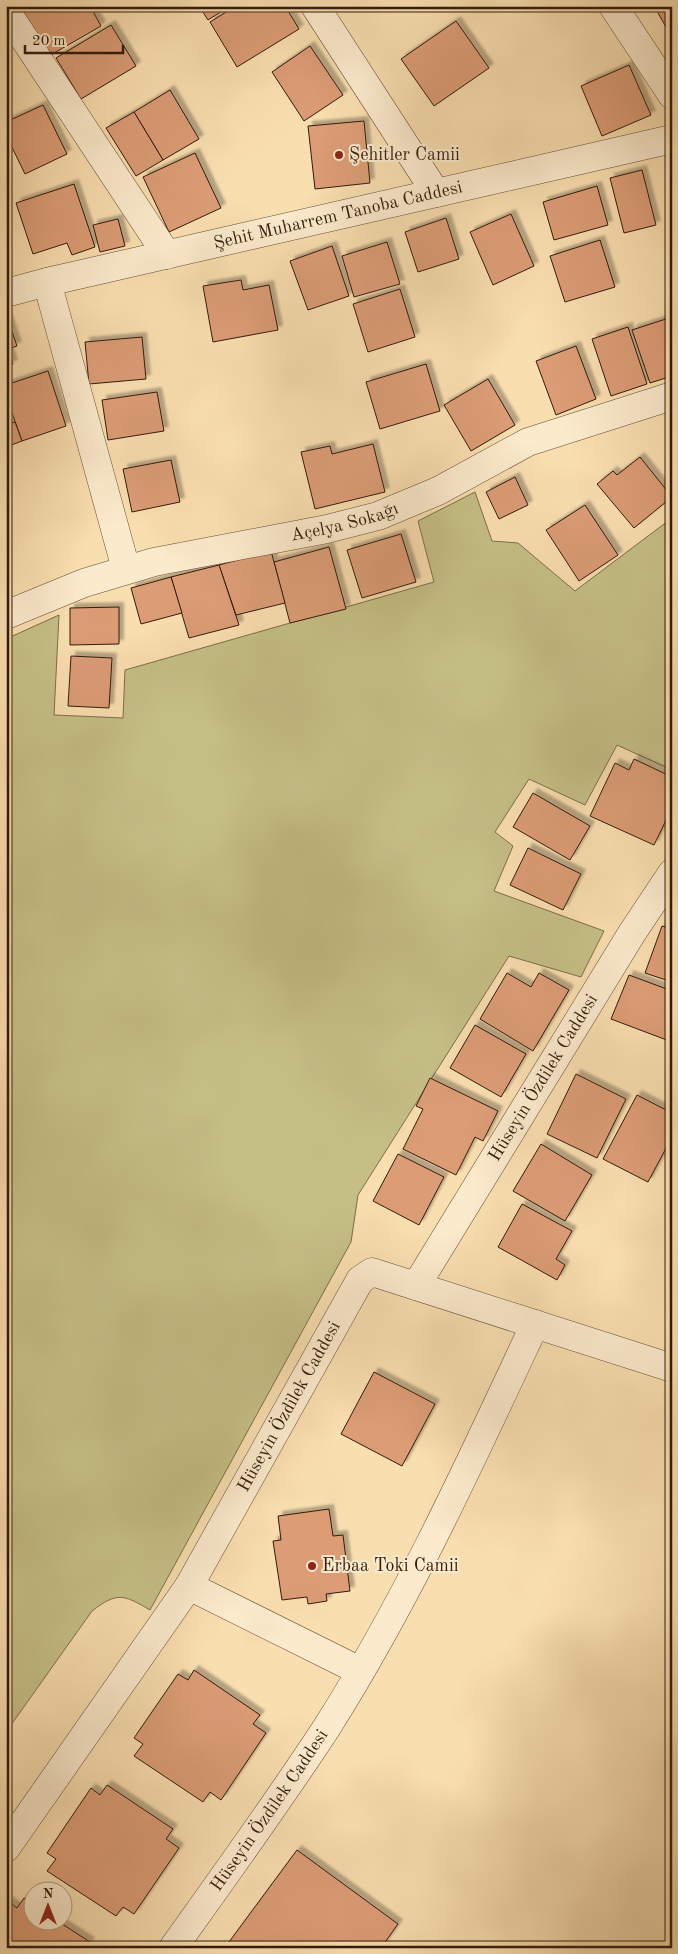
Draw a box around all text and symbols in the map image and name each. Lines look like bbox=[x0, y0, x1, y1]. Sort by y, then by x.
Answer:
scale bar bbox=[25, 22, 122, 54]
text: 20 m bbox=[32, 34, 66, 49]
place label: Şehitler Camii bbox=[349, 146, 460, 164]
marker: Şehitler Camii bbox=[333, 149, 345, 161]
street label: Şehit Muharrem Tanoba Caddesi bbox=[212, 178, 464, 253]
street label: Açelya Sokağı bbox=[289, 499, 401, 545]
street label: Hüseyin Özdilek Caddesi bbox=[486, 991, 601, 1165]
street label: Hüseyin Özdilek Caddesi bbox=[234, 1318, 344, 1495]
place label: Erbaa Toki Camii bbox=[322, 1557, 459, 1575]
marker: Erbaa Toki Camii bbox=[306, 1560, 318, 1572]
street label: Hüseyin Özdilek Caddesi bbox=[207, 1726, 332, 1895]
north arrow bbox=[22, 1882, 72, 1932]
text: N bbox=[43, 1887, 54, 1901]

